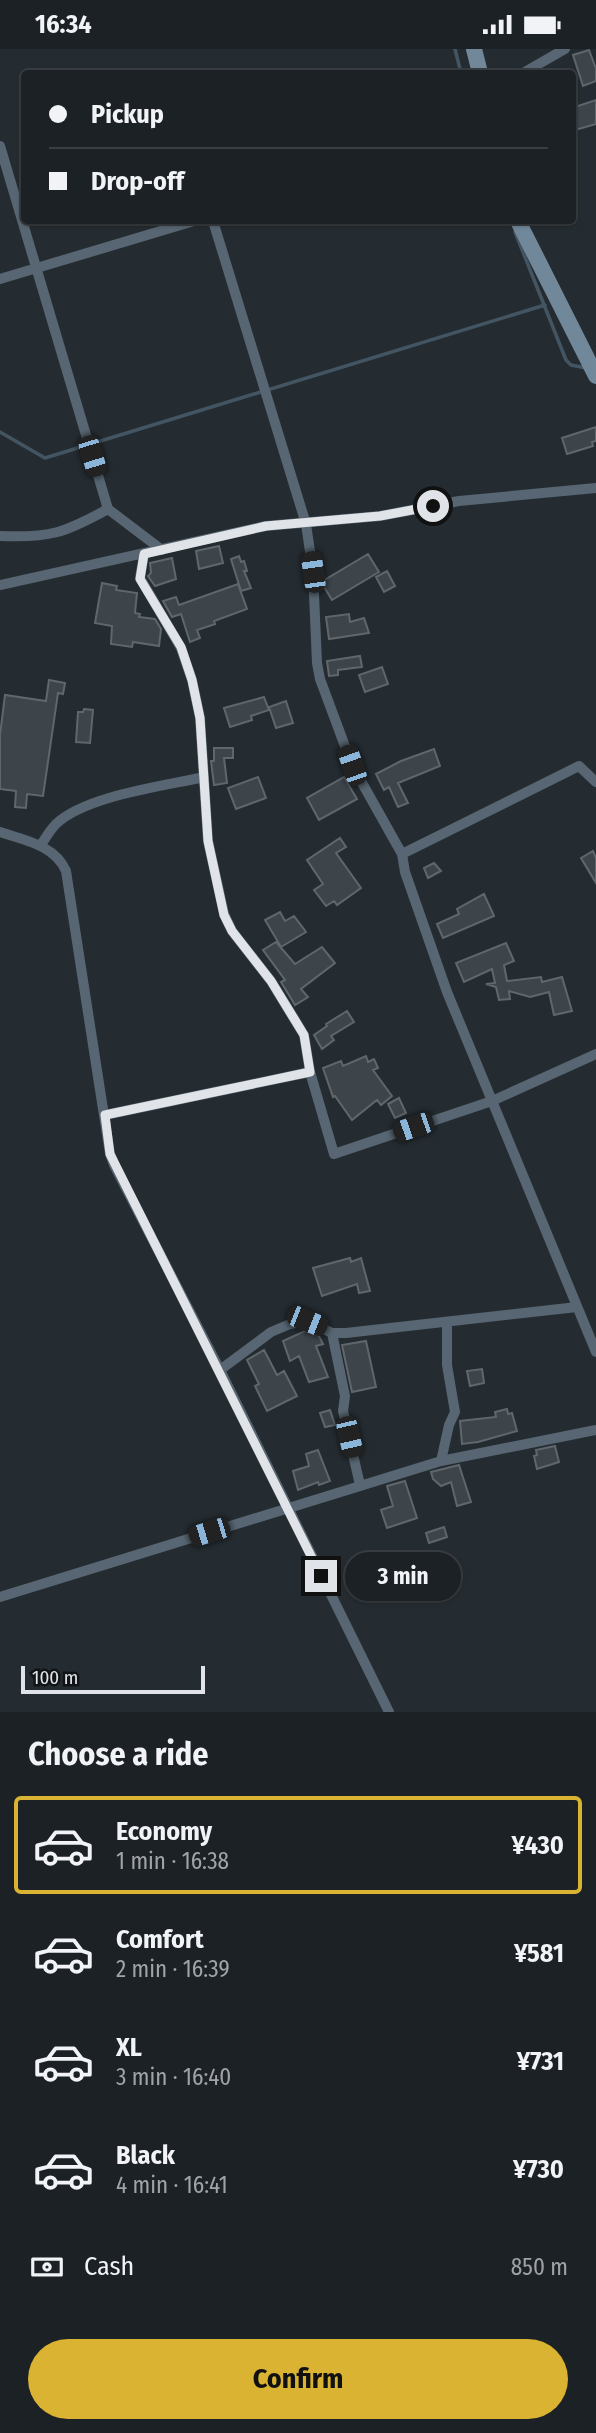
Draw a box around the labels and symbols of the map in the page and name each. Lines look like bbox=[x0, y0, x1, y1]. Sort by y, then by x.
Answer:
car bbox=[76, 433, 109, 479]
route start bbox=[417, 490, 449, 522]
car bbox=[300, 550, 327, 594]
car bbox=[336, 742, 369, 788]
car bbox=[390, 1110, 437, 1144]
car bbox=[284, 1303, 331, 1339]
car bbox=[335, 1414, 364, 1460]
car bbox=[186, 1516, 233, 1548]
callout: 3 min bbox=[346, 1551, 461, 1601]
route end bbox=[305, 1560, 337, 1592]
scale bar bbox=[21, 1663, 205, 1695]

